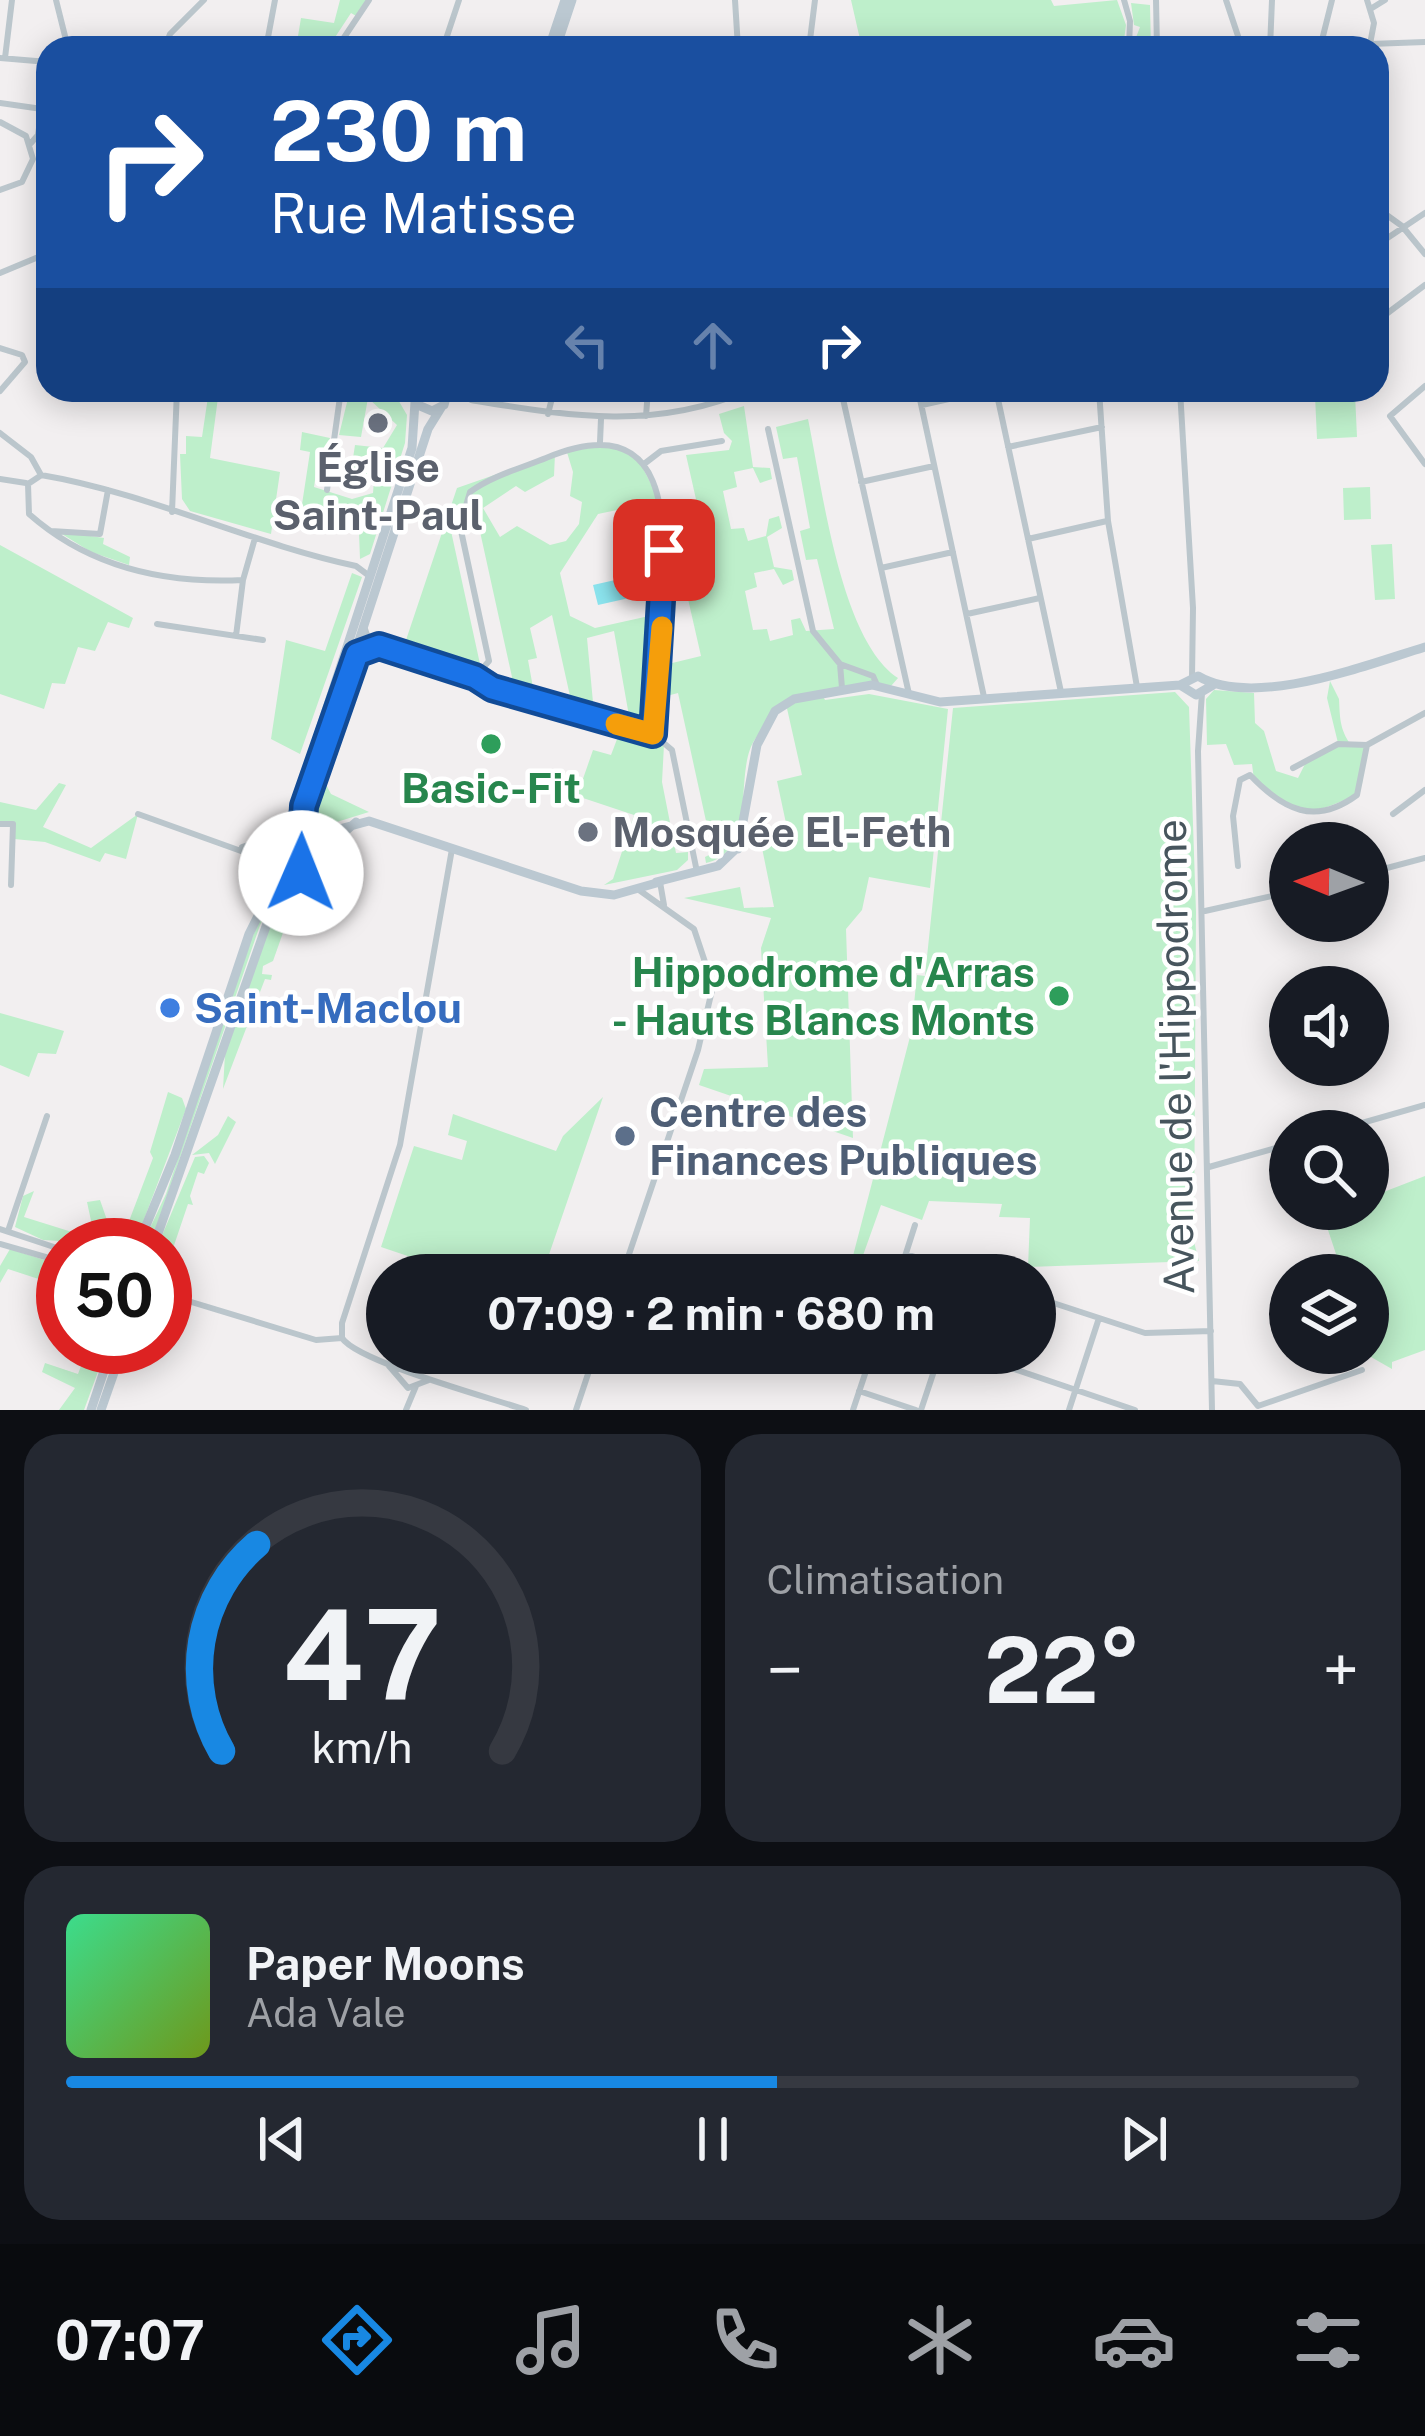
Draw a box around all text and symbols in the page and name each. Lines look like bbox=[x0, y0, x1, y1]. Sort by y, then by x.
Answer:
text: 230 m bbox=[270, 81, 527, 180]
icon: right bbox=[72, 84, 228, 240]
text: Rue Matisse bbox=[270, 182, 577, 245]
icon: left bbox=[554, 312, 620, 378]
icon: ahead bbox=[680, 312, 746, 378]
icon: right bbox=[806, 312, 872, 378]
marker: Église Saint-Paul bbox=[365, 410, 391, 436]
place label: Église Saint-Paul bbox=[273, 442, 483, 539]
pin bbox=[613, 499, 715, 601]
icon: arrive bbox=[631, 517, 697, 583]
marker: Basic-Fit bbox=[478, 731, 504, 757]
place label: Basic-Fit bbox=[401, 763, 581, 812]
place label: Mosquée El-Feth bbox=[612, 807, 951, 856]
position arrow bbox=[238, 810, 364, 936]
marker: Mosquée El-Feth bbox=[575, 819, 601, 845]
street label: Avenue de l'Hippodrome bbox=[1146, 819, 1203, 1295]
north arrow bbox=[1269, 822, 1389, 942]
map controls bbox=[1269, 822, 1389, 1374]
place label: Hippodrome d'Arras - Hauts Blancs Monts bbox=[612, 947, 1035, 1044]
button: sound bbox=[1269, 966, 1389, 1086]
place label: Saint-Maclou bbox=[194, 983, 462, 1032]
marker: Hippodrome d'Arras - Hauts Blancs Monts bbox=[1046, 983, 1072, 1009]
marker: Saint-Maclou bbox=[157, 995, 183, 1021]
place label: Centre des Finances Publiques bbox=[649, 1087, 1038, 1184]
button: search bbox=[1269, 1110, 1389, 1230]
marker: Centre des Finances Publiques bbox=[612, 1123, 638, 1149]
speed limit sign: 50 bbox=[36, 1218, 192, 1374]
button: layers bbox=[1269, 1254, 1389, 1374]
text: 07:09 · 2 min · 680 m bbox=[487, 1287, 935, 1340]
text: Climatisation bbox=[767, 1557, 1004, 1603]
text: 47 bbox=[282, 1581, 442, 1728]
text: 22° bbox=[984, 1617, 1141, 1723]
text: − bbox=[767, 1631, 803, 1709]
text: + bbox=[1322, 1631, 1359, 1709]
text: km/h bbox=[312, 1722, 413, 1773]
text: Paper Moons bbox=[246, 1937, 525, 1990]
text: Ada Vale bbox=[246, 1990, 406, 2036]
icon: previous bbox=[249, 2106, 315, 2172]
icon: pause bbox=[680, 2106, 746, 2172]
icon: next bbox=[1111, 2106, 1177, 2172]
icon: directions bbox=[315, 2298, 399, 2382]
icon: music bbox=[509, 2298, 593, 2382]
icon: phone bbox=[703, 2298, 787, 2382]
icon: climate bbox=[898, 2298, 982, 2382]
icon: car bbox=[1092, 2298, 1176, 2382]
icon: filters bbox=[1286, 2298, 1370, 2382]
text: 07:07 bbox=[55, 2309, 205, 2372]

